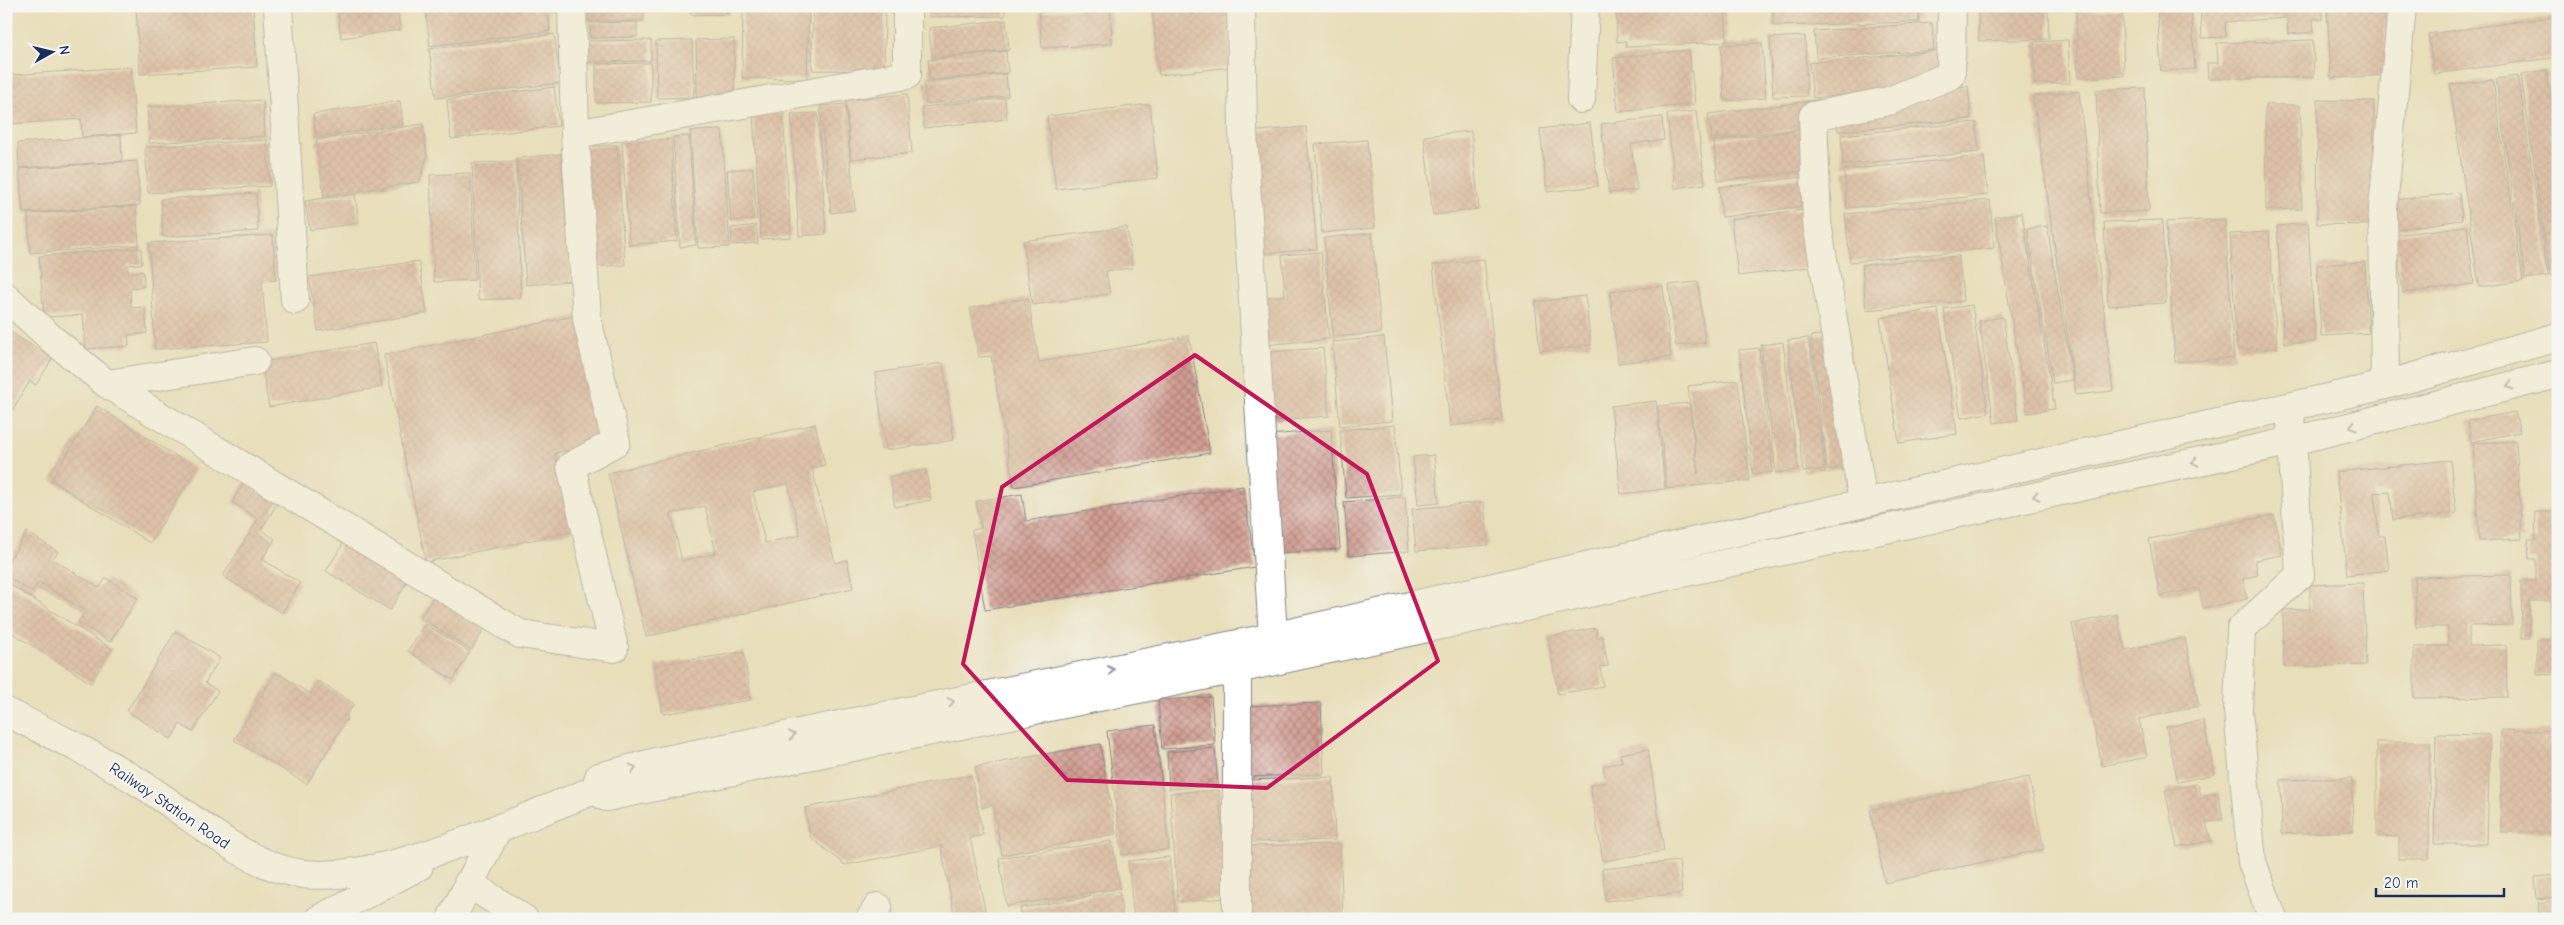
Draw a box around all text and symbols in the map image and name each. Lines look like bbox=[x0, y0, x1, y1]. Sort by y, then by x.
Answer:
north arrow bbox=[28, 28, 78, 78]
text: N bbox=[55, 45, 73, 56]
one-way arrow bbox=[2506, 380, 2515, 391]
one-way arrow bbox=[2348, 420, 2357, 431]
one-way arrow bbox=[2190, 456, 2199, 467]
one-way arrow bbox=[2031, 490, 2040, 501]
one-way arrow bbox=[1106, 665, 1115, 676]
one-way arrow bbox=[947, 698, 956, 708]
one-way arrow bbox=[788, 730, 797, 740]
street label: Railway Station Road bbox=[106, 759, 233, 853]
one-way arrow bbox=[629, 763, 638, 774]
scale bar bbox=[2376, 865, 2504, 897]
text: 20 m bbox=[2384, 874, 2418, 892]

